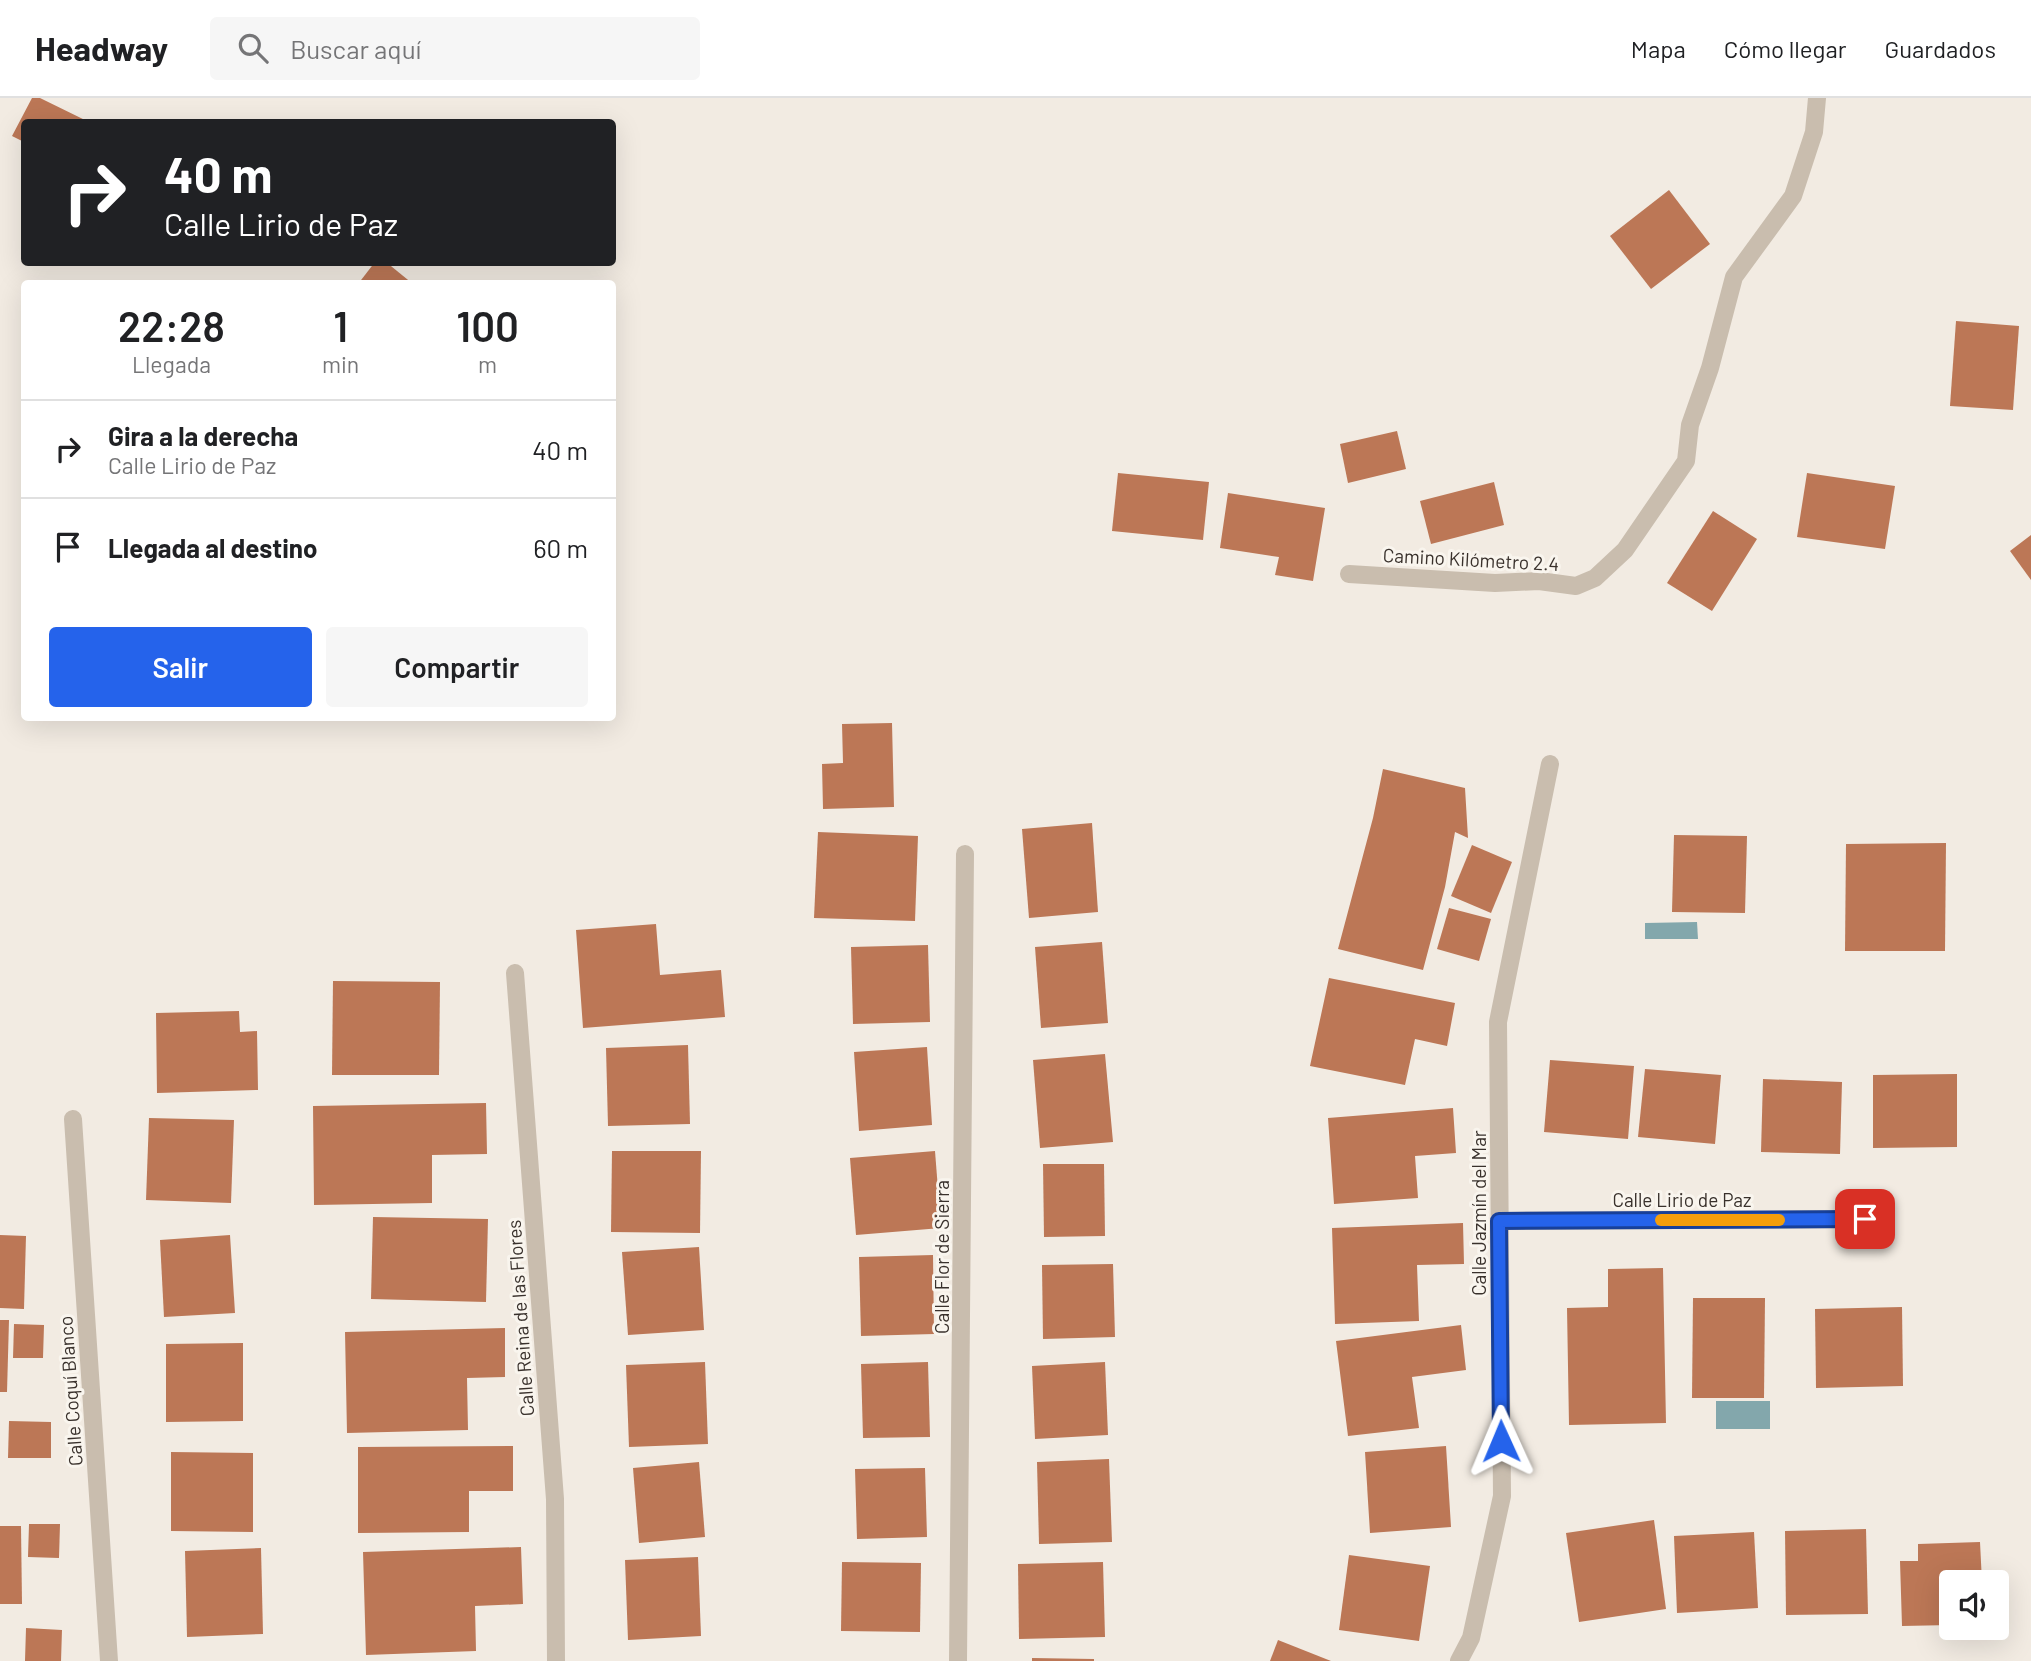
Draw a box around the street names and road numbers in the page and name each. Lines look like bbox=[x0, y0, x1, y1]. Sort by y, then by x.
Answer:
street label: Camino Kilómetro 2.4 bbox=[1382, 543, 1560, 575]
street label: Calle Jazmín del Mar bbox=[1467, 1130, 1490, 1296]
street label: Calle Flor de Sierra bbox=[930, 1180, 953, 1334]
street label: Calle Lirio de Paz bbox=[1613, 1188, 1752, 1211]
street label: Calle Reina de las Flores bbox=[502, 1219, 538, 1417]
street label: Calle Coquí Blanco bbox=[53, 1315, 87, 1467]

